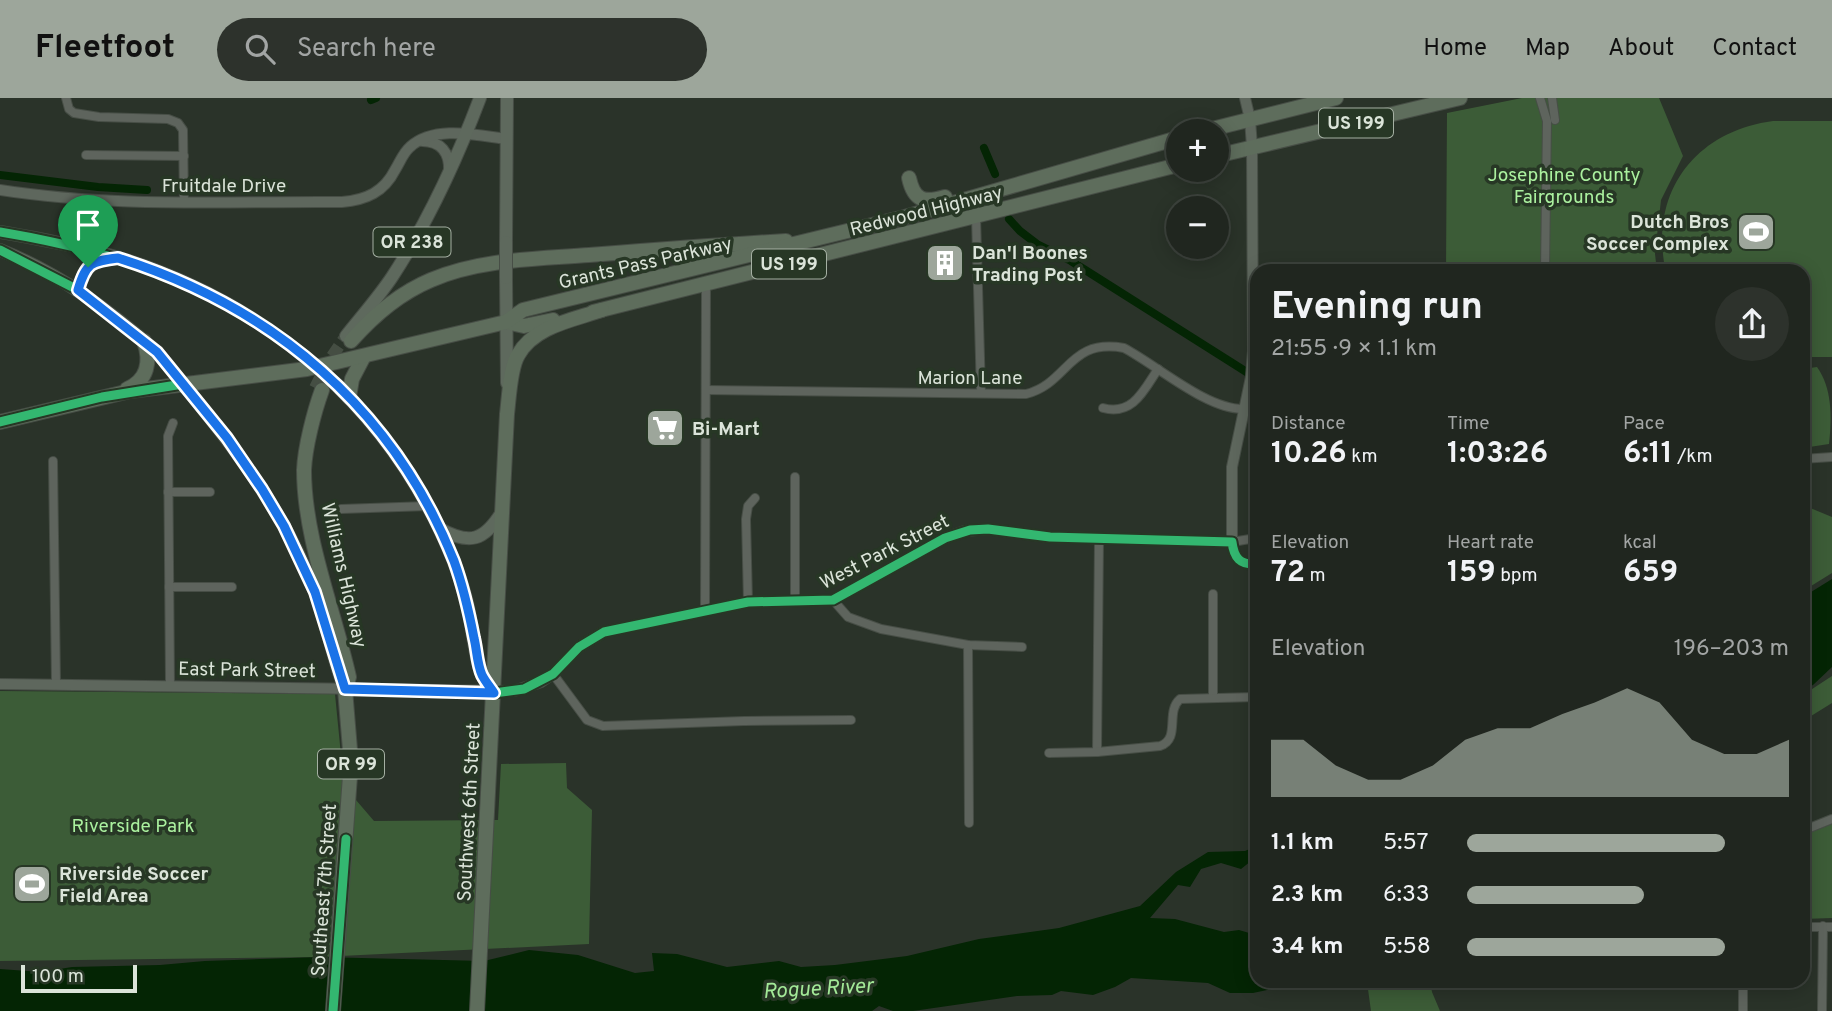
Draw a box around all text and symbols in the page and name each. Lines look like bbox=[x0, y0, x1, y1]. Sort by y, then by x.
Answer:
search box bbox=[217, 18, 707, 81]
text: Fleetfoot bbox=[35, 28, 175, 70]
icon: search bbox=[241, 30, 279, 68]
text: Search here bbox=[297, 33, 436, 66]
text: Home bbox=[1423, 34, 1487, 64]
text: Map bbox=[1525, 34, 1570, 64]
text: About bbox=[1608, 34, 1674, 64]
text: Contact bbox=[1712, 34, 1797, 64]
road number: US 199 bbox=[1319, 108, 1393, 138]
map controls bbox=[1166, 119, 1229, 259]
button: + bbox=[1166, 119, 1229, 182]
park label: Josephine County Fairgrounds bbox=[1488, 164, 1640, 210]
street label: Fruitdale Drive bbox=[162, 175, 286, 199]
street label: Redwood Highway bbox=[848, 181, 1005, 243]
pin bbox=[58, 195, 118, 267]
button: − bbox=[1166, 196, 1229, 259]
icon: arrive bbox=[69, 206, 107, 244]
place label: Dutch Bros Soccer Complex bbox=[1586, 211, 1729, 257]
sports icon: Dutch Bros Soccer Complex bbox=[1735, 211, 1777, 253]
road number: OR 238 bbox=[374, 228, 450, 257]
street label: Grants Pass Parkway bbox=[556, 232, 735, 296]
building icon: Dan'l Boones Trading Post bbox=[924, 242, 966, 284]
place label: Dan'l Boones Trading Post bbox=[972, 242, 1088, 288]
road number: US 199 bbox=[752, 250, 826, 279]
text: Evening run bbox=[1271, 284, 1483, 333]
button: share bbox=[1715, 287, 1789, 361]
text: 21:55 · 9 × 1.1 km bbox=[1271, 335, 1437, 364]
street label: Marion Lane bbox=[918, 367, 1022, 391]
supermarket icon: Bi-Mart bbox=[644, 407, 686, 449]
text: Distance bbox=[1271, 412, 1346, 436]
text: Time bbox=[1447, 412, 1490, 436]
text: Pace bbox=[1623, 412, 1665, 436]
place label: Bi-Mart bbox=[692, 418, 760, 442]
text: 10.26 bbox=[1271, 436, 1347, 473]
text: 1:03:26 bbox=[1447, 436, 1548, 473]
text: 6:11 bbox=[1623, 436, 1673, 473]
text: km bbox=[1347, 445, 1378, 469]
text: /km bbox=[1673, 445, 1713, 469]
street label: Williams Highway bbox=[315, 501, 371, 650]
street label: West Park Street bbox=[816, 510, 954, 596]
text: Elevation bbox=[1271, 531, 1349, 555]
text: Heart rate bbox=[1447, 531, 1534, 555]
text: kcal bbox=[1623, 531, 1657, 555]
text: 72 bbox=[1271, 555, 1305, 592]
text: 159 bbox=[1447, 555, 1496, 592]
text: 659 bbox=[1623, 555, 1678, 592]
text: m bbox=[1305, 564, 1326, 588]
text: bpm bbox=[1496, 564, 1538, 588]
text: Elevation bbox=[1271, 635, 1366, 664]
text: 196–203 m bbox=[1674, 635, 1789, 664]
street label: East Park Street bbox=[178, 658, 316, 684]
street label: Southwest 6th Street bbox=[453, 722, 487, 902]
road number: OR 99 bbox=[318, 750, 384, 778]
street label: Southeast 7th Street bbox=[307, 803, 343, 978]
park label: Riverside Park bbox=[71, 815, 195, 839]
text: 1.1 km bbox=[1271, 829, 1334, 858]
text: 5:57 bbox=[1383, 829, 1429, 858]
sports icon: Riverside Soccer Field Area bbox=[11, 863, 53, 905]
place label: Riverside Soccer Field Area bbox=[59, 863, 209, 909]
text: 2.3 km bbox=[1271, 881, 1343, 910]
text: 6:33 bbox=[1383, 881, 1430, 910]
text: 3.4 km bbox=[1271, 933, 1343, 962]
text: 5:58 bbox=[1383, 933, 1431, 962]
scale bar bbox=[21, 962, 136, 994]
text: 100 m bbox=[32, 965, 84, 989]
water label: Rogue River bbox=[762, 973, 876, 1006]

